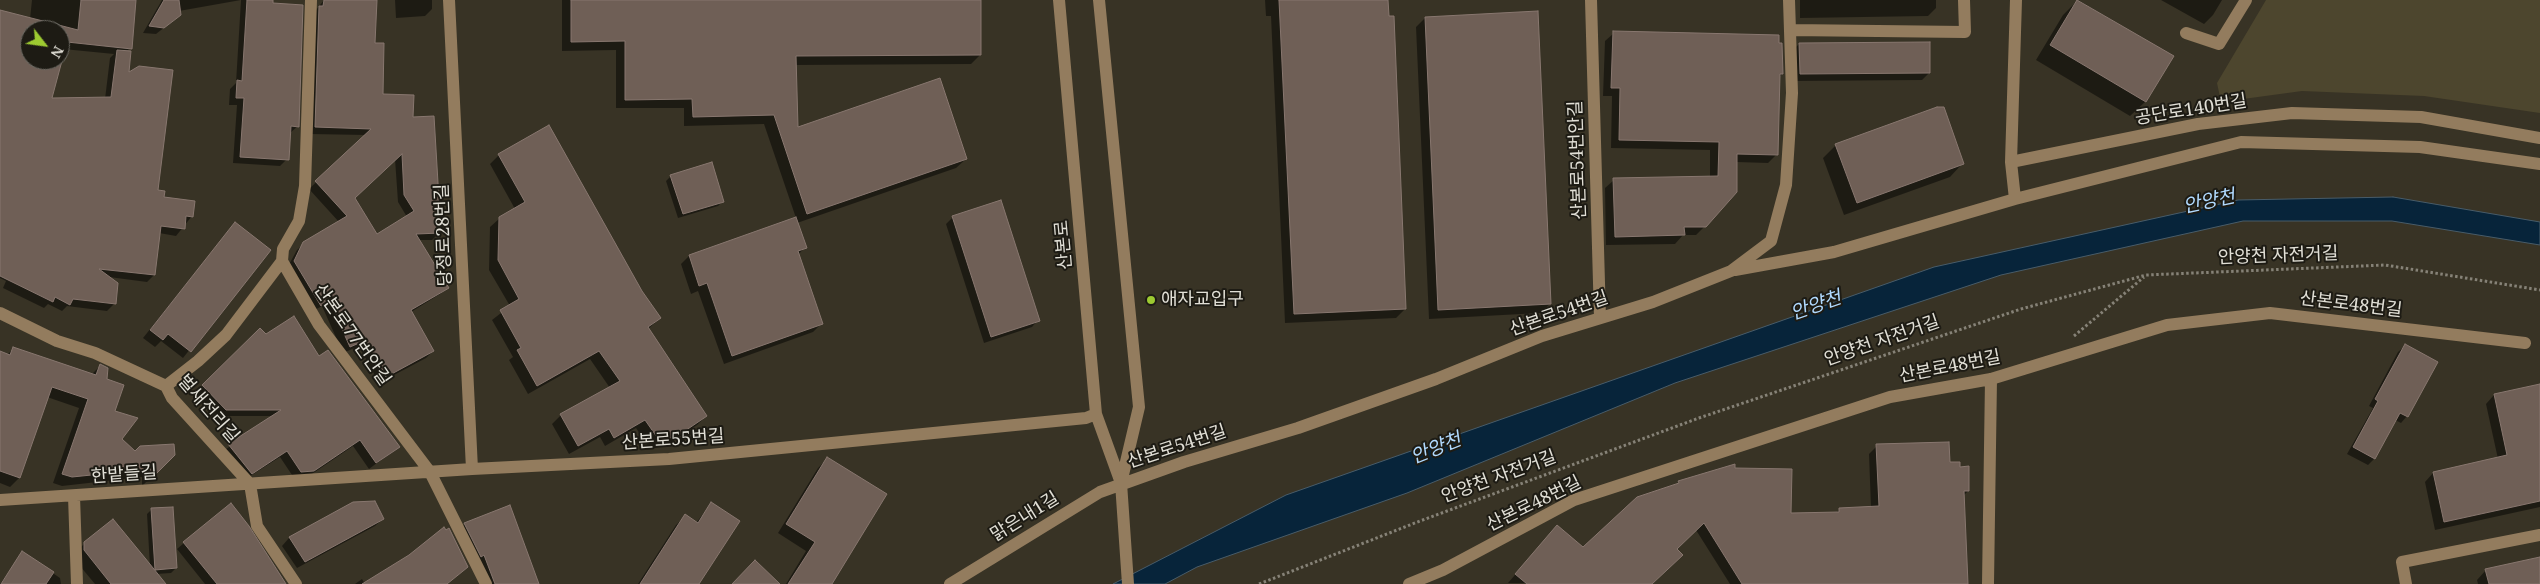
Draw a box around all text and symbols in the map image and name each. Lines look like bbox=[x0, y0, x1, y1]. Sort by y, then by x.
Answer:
north arrow bbox=[20, 20, 70, 70]
text: N bbox=[47, 43, 69, 62]
street label: 공단로140번길 bbox=[2134, 90, 2248, 130]
street label: 산본로54번안길 bbox=[1565, 100, 1591, 220]
street label: 당정로28번길 bbox=[431, 183, 457, 287]
water label: 안양천 bbox=[2181, 185, 2237, 219]
street label: 산본로 bbox=[1051, 219, 1077, 271]
street label: 안양천 자전거길 bbox=[2217, 243, 2339, 269]
street label: 산본로77번안길 bbox=[309, 280, 395, 390]
street label: 산본로54번길 bbox=[1507, 287, 1611, 341]
water label: 안양천 bbox=[1787, 287, 1845, 325]
street label: 산본로48번길 bbox=[2299, 288, 2403, 322]
place label: 애자교입구 bbox=[1161, 289, 1244, 311]
marker: 애자교입구 bbox=[1145, 294, 1157, 306]
street label: 안양천 자전거길 bbox=[1821, 311, 1943, 371]
street label: 산본로48번길 bbox=[1897, 347, 2003, 387]
street label: 벌새전리길 bbox=[173, 371, 243, 447]
street label: 산본로54번길 bbox=[1125, 421, 1229, 473]
street label: 산본로55번길 bbox=[621, 426, 725, 454]
water label: 안양천 bbox=[1407, 429, 1465, 469]
street label: 안양천 자전거길 bbox=[1439, 446, 1559, 508]
street label: 한밭들길 bbox=[90, 462, 158, 488]
street label: 산본로48번길 bbox=[1483, 472, 1585, 536]
street label: 맑은내1길 bbox=[987, 488, 1063, 546]

